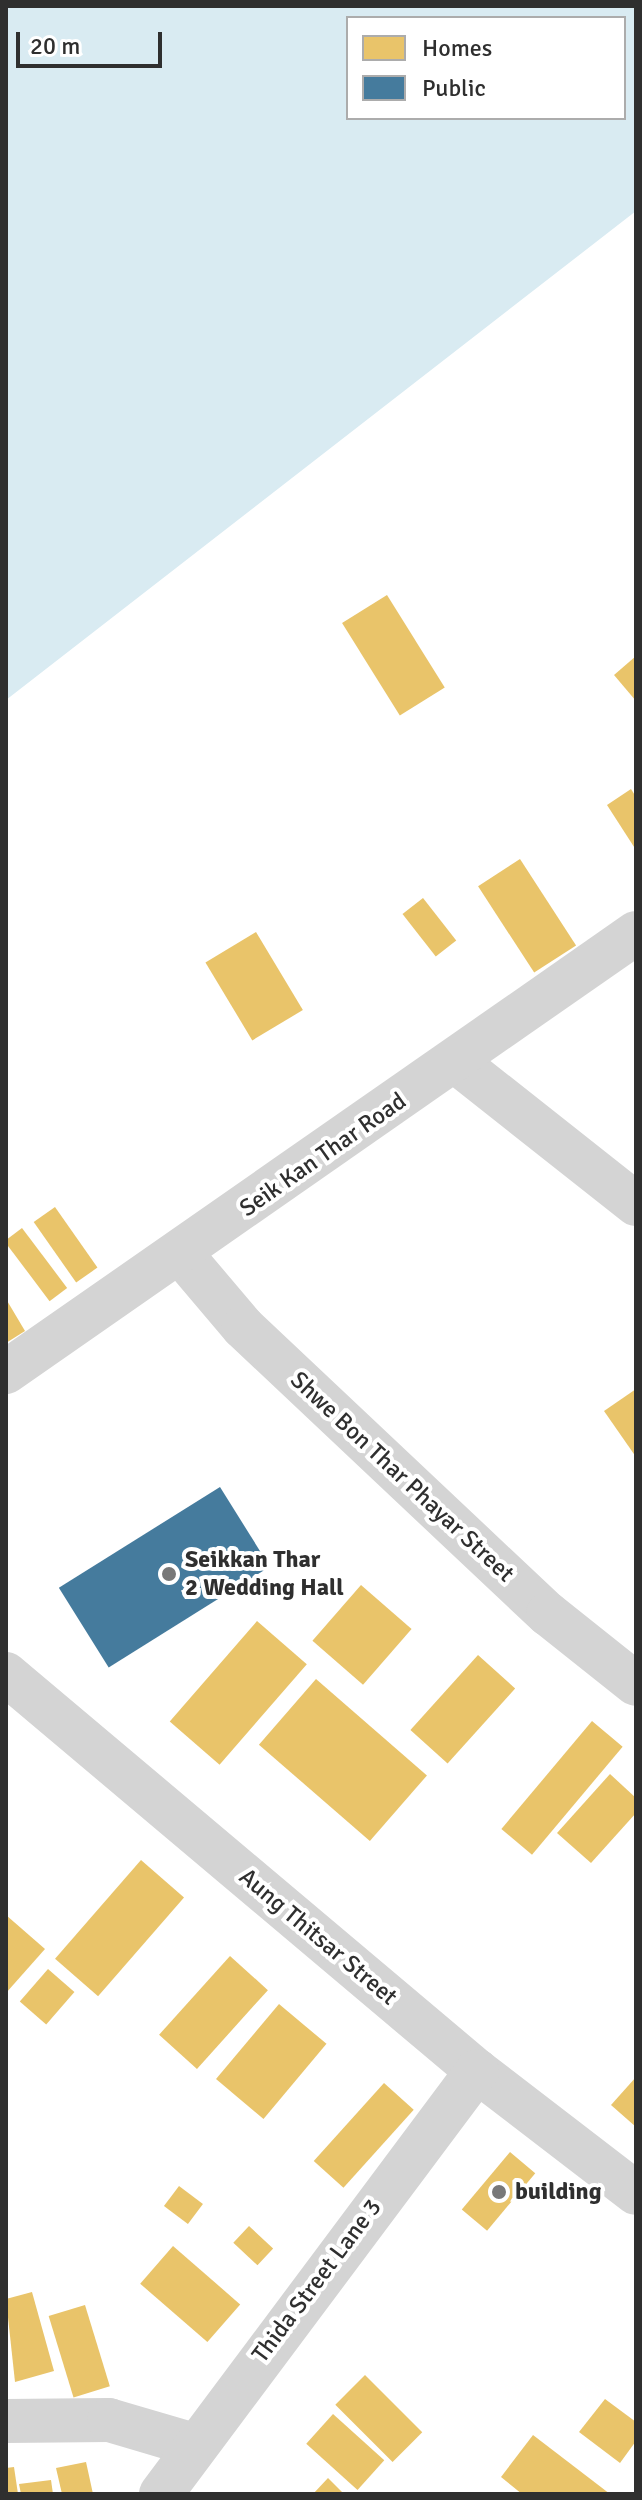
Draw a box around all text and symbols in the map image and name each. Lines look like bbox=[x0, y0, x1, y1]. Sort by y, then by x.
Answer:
scale bar bbox=[20, 16, 166, 66]
legend bbox=[346, 16, 626, 120]
text: 20 m bbox=[30, 31, 80, 61]
text: Homes bbox=[422, 33, 492, 63]
text: Public bbox=[422, 73, 486, 103]
street label: Seik Kan Thar Road bbox=[234, 1087, 412, 1223]
street label: Shwe Bon Thar Phayar Street bbox=[284, 1366, 520, 1588]
place label: Seikkan Thar 2 Wedding Hall bbox=[185, 1546, 344, 1602]
marker: Seikkan Thar 2 Wedding Hall bbox=[160, 1565, 178, 1583]
street label: Aung Thitsar Street bbox=[233, 1862, 403, 2012]
place label: building bbox=[515, 2178, 602, 2206]
marker: building bbox=[490, 2183, 508, 2201]
street label: Thida Street Lane 3 bbox=[246, 2194, 388, 2368]

